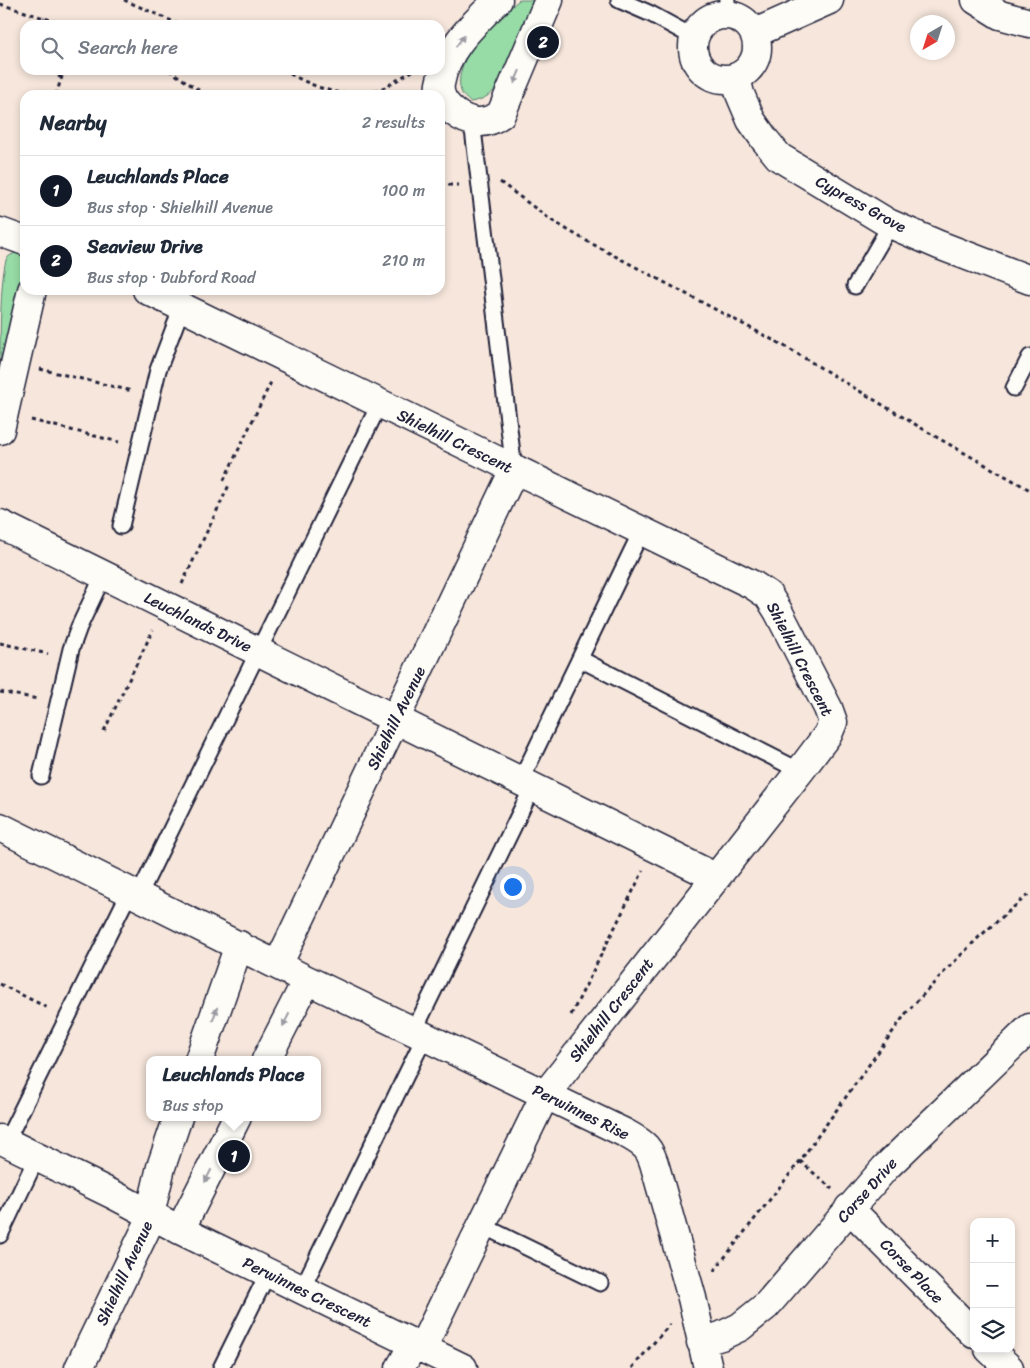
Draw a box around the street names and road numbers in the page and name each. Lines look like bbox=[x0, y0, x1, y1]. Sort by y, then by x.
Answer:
street label: Cypress Grove bbox=[810, 167, 912, 241]
street label: Shielhill Crescent bbox=[392, 400, 518, 482]
street label: Leuchlands Drive bbox=[139, 583, 257, 661]
street label: Shielhill Crescent bbox=[759, 596, 841, 722]
street label: Shielhill Avenue bbox=[358, 661, 434, 775]
street label: Shielhill Crescent bbox=[561, 952, 661, 1068]
street label: Perwinnes Rise bbox=[527, 1076, 635, 1148]
street label: Corse Drive bbox=[829, 1150, 905, 1230]
street label: Shielhill Avenue bbox=[87, 1216, 161, 1330]
street label: Corse Place bbox=[873, 1231, 951, 1311]
street label: Perwinnes Crescent bbox=[237, 1248, 377, 1336]

